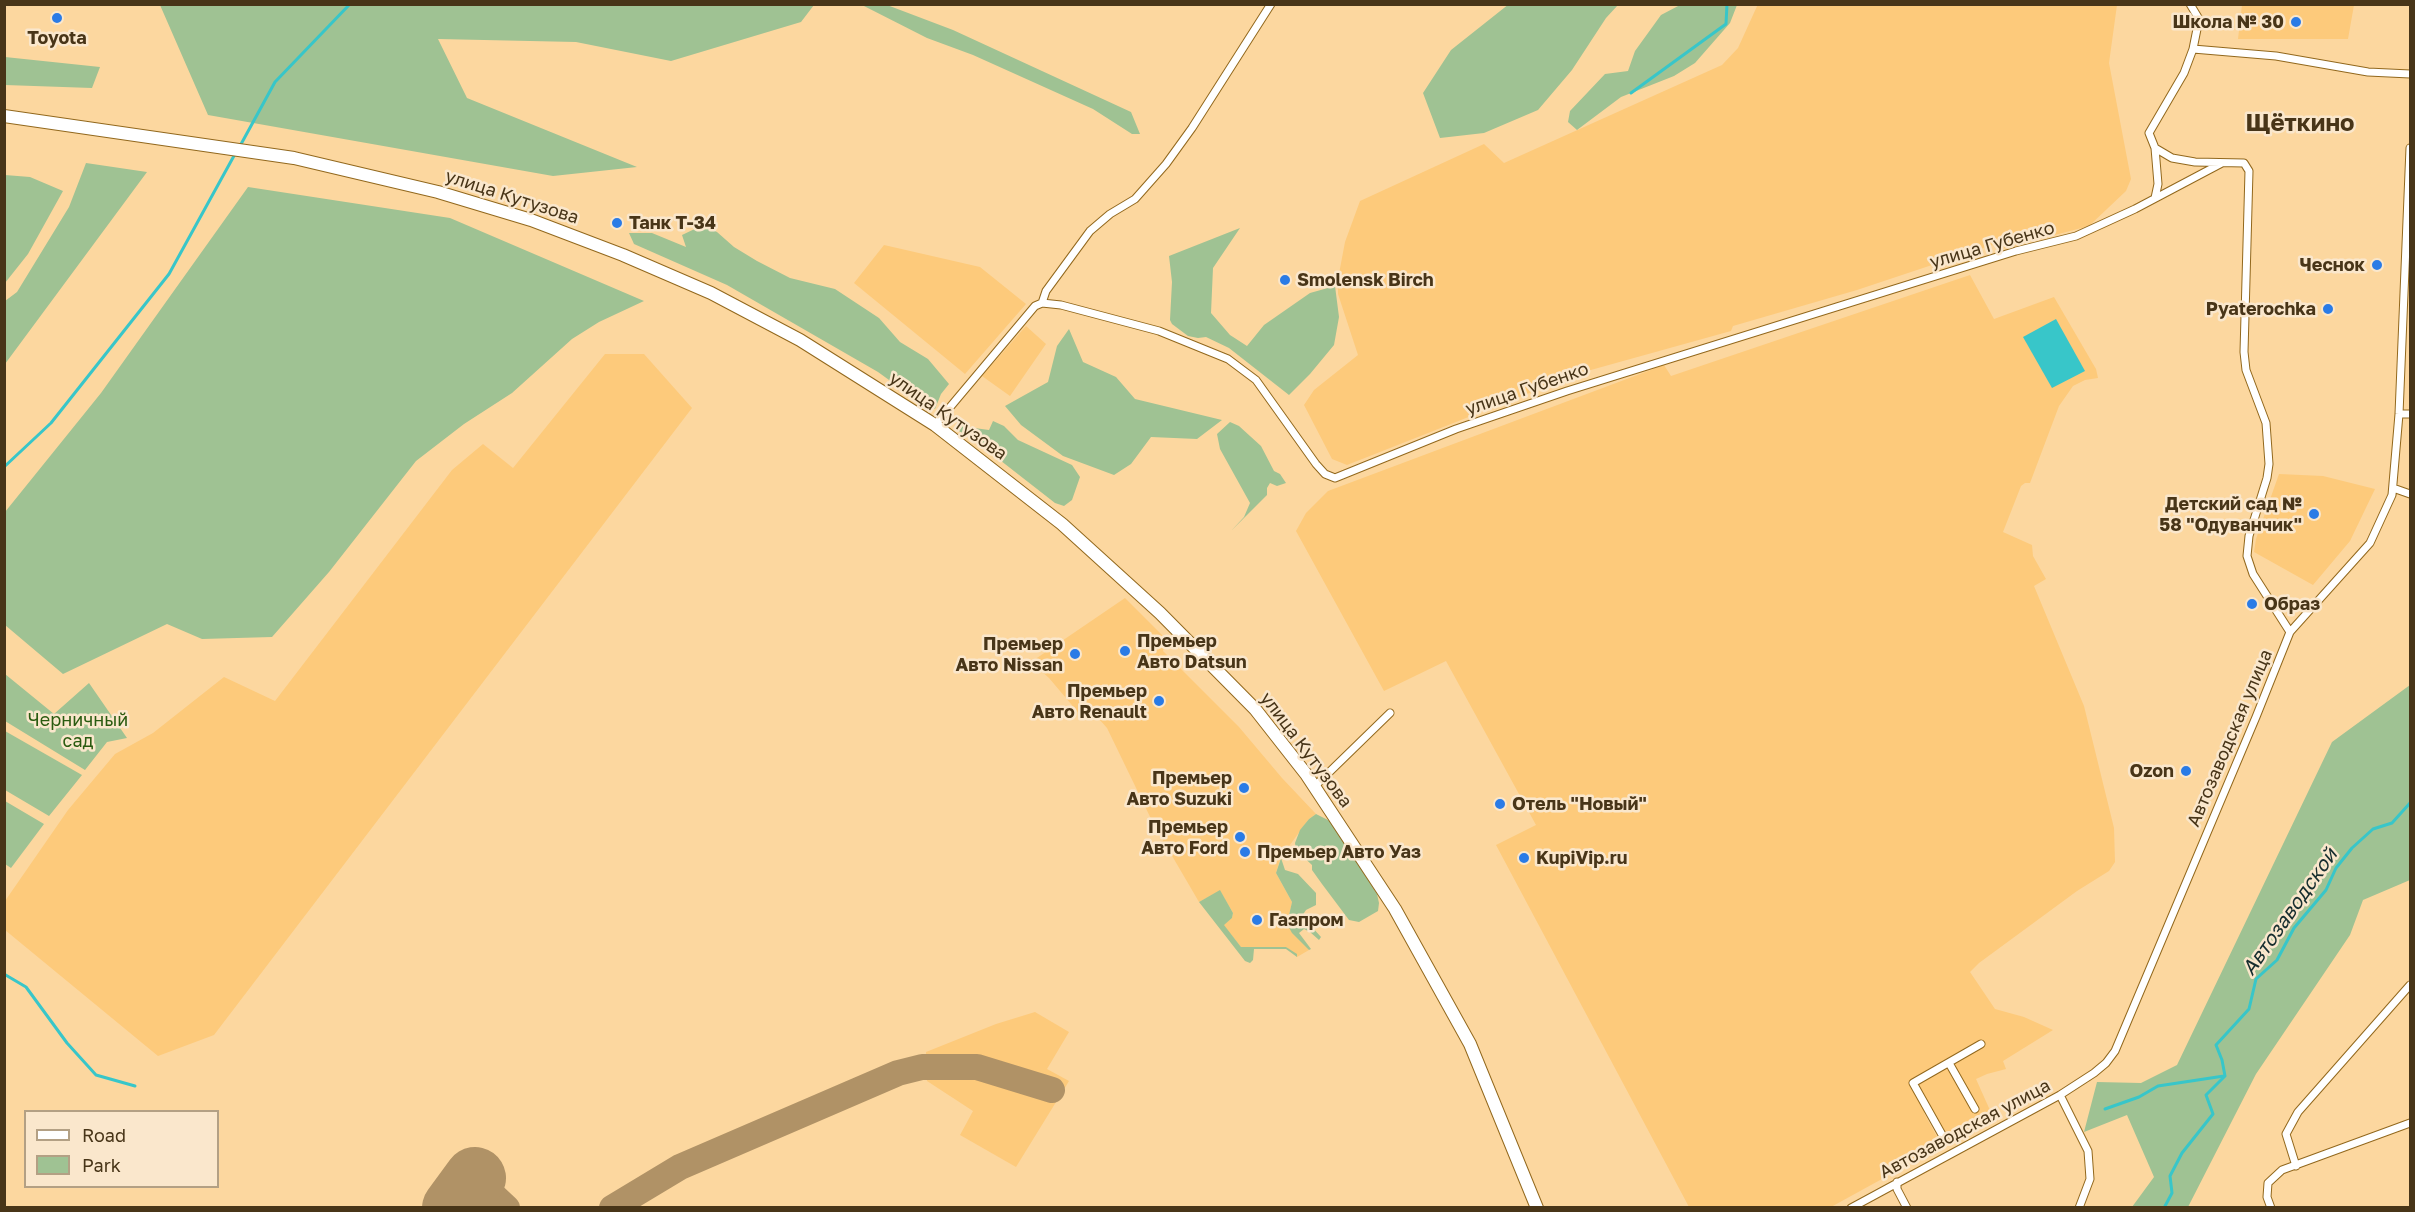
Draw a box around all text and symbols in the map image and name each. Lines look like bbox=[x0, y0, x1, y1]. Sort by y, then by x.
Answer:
marker: Toyota bbox=[50, 11, 64, 25]
place label: Школа № 30 bbox=[2172, 11, 2284, 33]
marker: Школа № 30 bbox=[2289, 15, 2303, 29]
place label: Toyota bbox=[27, 27, 87, 49]
district label: Щёткино bbox=[2246, 109, 2354, 137]
street label: улица Кутузова bbox=[443, 165, 581, 229]
place label: Танк Т-34 bbox=[629, 212, 716, 234]
marker: Танк Т-34 bbox=[610, 216, 624, 230]
street label: улица Губенко bbox=[1927, 217, 2057, 273]
place label: Чеснок bbox=[2299, 254, 2365, 276]
marker: Чеснок bbox=[2370, 258, 2384, 272]
place label: Smolensk Birch bbox=[1297, 269, 1434, 291]
marker: Smolensk Birch bbox=[1278, 273, 1292, 287]
place label: Pyaterochka bbox=[2206, 298, 2316, 320]
marker: Pyaterochka bbox=[2321, 302, 2335, 316]
street label: улица Губенко bbox=[1463, 358, 1591, 420]
street label: улица Кутузова bbox=[885, 367, 1011, 465]
place label: Детский сад № 58 "Одуванчик" bbox=[2159, 493, 2302, 536]
marker: Детский сад № 58 "Одуванчик" bbox=[2307, 507, 2321, 521]
place label: Образ bbox=[2264, 593, 2320, 615]
marker: Образ bbox=[2245, 597, 2259, 611]
place label: Премьер Авто Datsun bbox=[1137, 630, 1247, 672]
place label: Премьер Авто Nissan bbox=[955, 633, 1063, 676]
marker: Премьер Авто Datsun bbox=[1118, 644, 1132, 658]
street label: Автозаводская улица bbox=[2183, 646, 2277, 830]
marker: Премьер Авто Nissan bbox=[1068, 647, 1082, 661]
place label: Премьер Авто Renault bbox=[1032, 680, 1147, 722]
street label: улица Кутузова bbox=[1256, 688, 1356, 812]
marker: Премьер Авто Renault bbox=[1152, 694, 1166, 708]
park label: Черничный сад bbox=[28, 709, 128, 752]
place label: Ozon bbox=[2130, 760, 2174, 782]
marker: Ozon bbox=[2179, 764, 2193, 778]
place label: Премьер Авто Suzuki bbox=[1126, 767, 1232, 810]
marker: Премьер Авто Suzuki bbox=[1237, 781, 1251, 795]
place label: Отель "Новый" bbox=[1512, 793, 1647, 815]
marker: Отель "Новый" bbox=[1493, 797, 1507, 811]
place label: Премьер Авто Ford bbox=[1141, 816, 1228, 858]
marker: Премьер Авто Ford bbox=[1233, 830, 1247, 844]
place label: Премьер Авто Уаз bbox=[1257, 841, 1421, 863]
water label: Автозаводской bbox=[2237, 844, 2343, 980]
marker: Премьер Авто Уаз bbox=[1238, 845, 1252, 859]
place label: KupiVip.ru bbox=[1536, 847, 1627, 869]
marker: KupiVip.ru bbox=[1517, 851, 1531, 865]
place label: Газпром bbox=[1269, 909, 1344, 931]
marker: Газпром bbox=[1250, 913, 1264, 927]
street label: Автозаводская улица bbox=[1876, 1075, 2054, 1183]
legend bbox=[24, 1110, 219, 1188]
text: Road bbox=[82, 1124, 126, 1146]
text: Park bbox=[82, 1154, 121, 1176]

